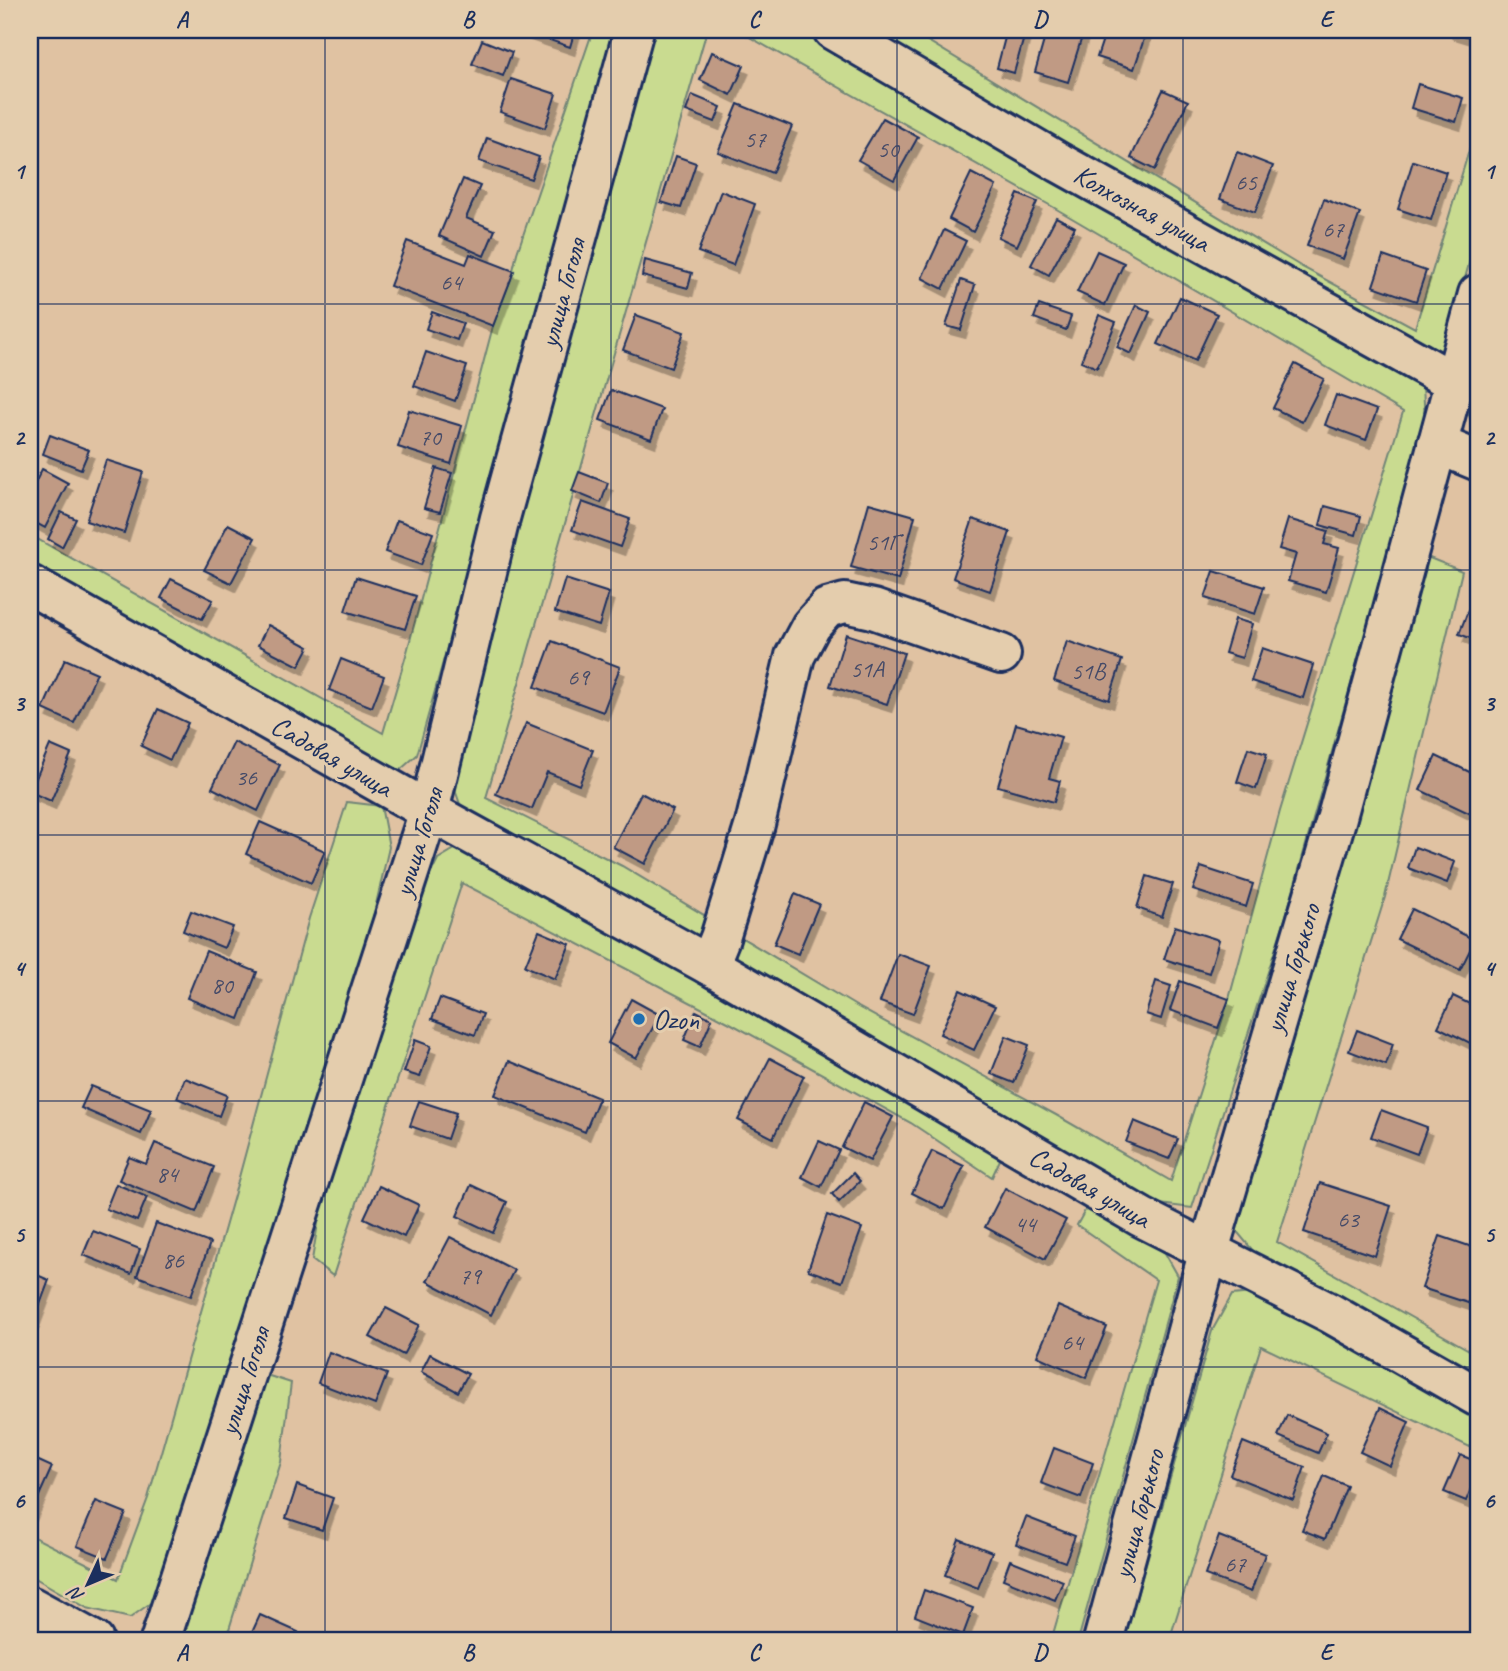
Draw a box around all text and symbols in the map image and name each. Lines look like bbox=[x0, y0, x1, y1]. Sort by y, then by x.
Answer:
text: A bbox=[176, 5, 190, 34]
text: B bbox=[462, 5, 476, 34]
text: C bbox=[749, 5, 763, 34]
text: D bbox=[1033, 5, 1049, 34]
text: E bbox=[1320, 5, 1336, 34]
house number: 57 bbox=[744, 124, 767, 154]
house number: 50 bbox=[877, 134, 901, 164]
street label: Колхозная улица bbox=[1068, 156, 1218, 261]
text: 1 bbox=[14, 157, 27, 186]
text: 1 bbox=[1484, 157, 1497, 186]
house number: 65 bbox=[1235, 167, 1258, 197]
house number: 67 bbox=[1322, 214, 1345, 244]
street label: улица Гоголя bbox=[530, 232, 594, 354]
house number: 64 bbox=[440, 267, 464, 297]
house number: 70 bbox=[419, 422, 443, 452]
text: 2 bbox=[14, 423, 27, 452]
text: 2 bbox=[1484, 423, 1497, 452]
house number: 51Г bbox=[867, 527, 904, 557]
house number: 51А bbox=[850, 654, 885, 684]
house number: 51В bbox=[1071, 656, 1107, 686]
house number: 69 bbox=[567, 662, 591, 692]
text: 3 bbox=[14, 689, 27, 718]
text: 3 bbox=[1484, 689, 1497, 718]
street label: Садовая улица bbox=[265, 707, 400, 806]
house number: 36 bbox=[235, 762, 258, 792]
street label: улица Гоголя bbox=[384, 781, 452, 903]
street label: улица Горького bbox=[1255, 897, 1329, 1039]
text: 4 bbox=[14, 954, 27, 983]
text: 4 bbox=[1484, 954, 1497, 983]
house number: 80 bbox=[211, 970, 235, 1000]
place label: Ozon bbox=[653, 1002, 699, 1037]
marker: Ozon bbox=[631, 1011, 647, 1027]
street label: Садовая улица bbox=[1023, 1138, 1158, 1237]
house number: 84 bbox=[156, 1159, 180, 1189]
house number: 63 bbox=[1337, 1204, 1361, 1234]
house number: 44 bbox=[1014, 1209, 1038, 1239]
text: 5 bbox=[14, 1220, 26, 1249]
text: 5 bbox=[1484, 1220, 1496, 1249]
house number: 86 bbox=[162, 1245, 185, 1275]
house number: 79 bbox=[459, 1261, 483, 1291]
street label: улица Гоголя bbox=[209, 1320, 279, 1442]
house number: 64 bbox=[1061, 1327, 1085, 1357]
street label: улица Горького bbox=[1103, 1443, 1173, 1585]
text: 6 bbox=[14, 1486, 27, 1515]
text: 6 bbox=[1484, 1486, 1497, 1515]
north arrow bbox=[52, 1548, 122, 1618]
house number: 67 bbox=[1224, 1549, 1247, 1579]
text: N bbox=[62, 1580, 89, 1608]
text: A bbox=[176, 1638, 190, 1667]
text: B bbox=[462, 1638, 476, 1667]
text: C bbox=[749, 1638, 763, 1667]
text: D bbox=[1033, 1638, 1049, 1667]
text: E bbox=[1320, 1638, 1336, 1667]

